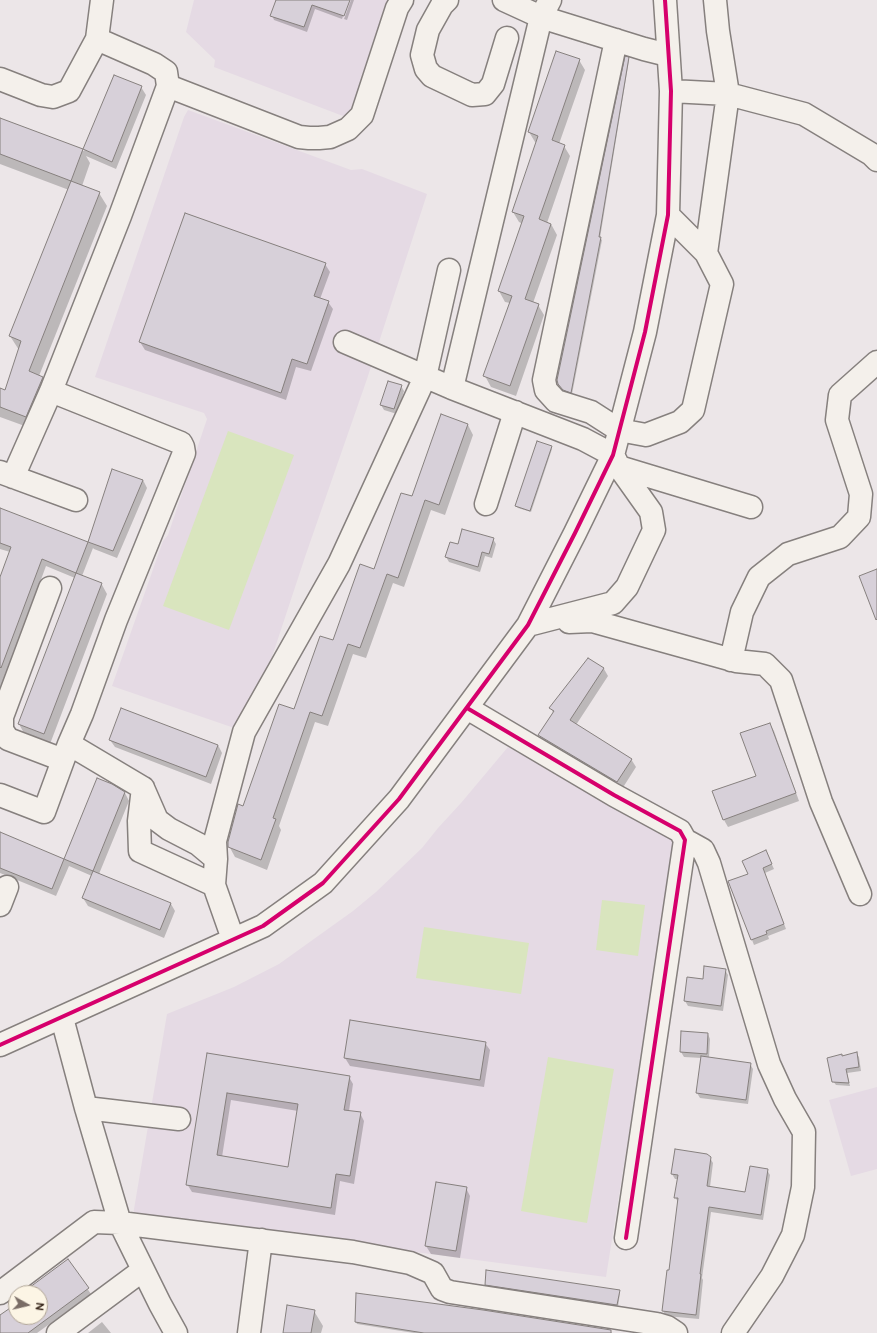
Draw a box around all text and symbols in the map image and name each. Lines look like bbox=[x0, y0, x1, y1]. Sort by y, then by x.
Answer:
north arrow bbox=[8, 1285, 48, 1325]
text: N bbox=[32, 1302, 46, 1312]

